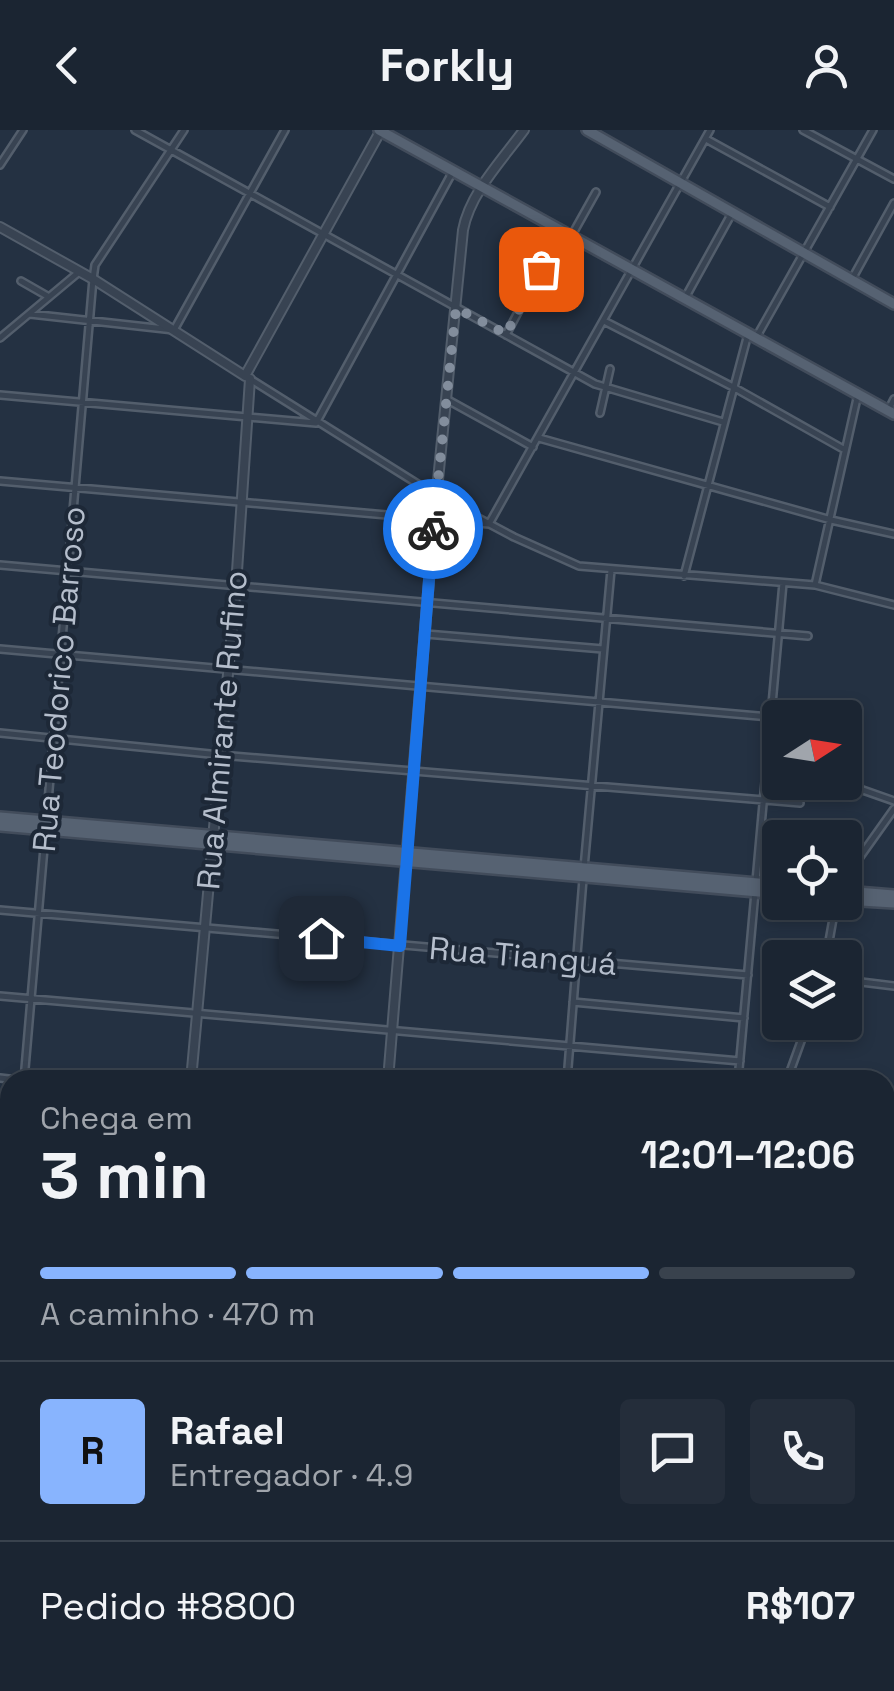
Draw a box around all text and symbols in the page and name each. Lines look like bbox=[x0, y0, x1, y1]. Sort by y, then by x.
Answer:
text: Forkly bbox=[380, 37, 514, 94]
icon: back bbox=[40, 38, 95, 93]
icon: person bbox=[799, 38, 854, 93]
pin bbox=[499, 227, 584, 312]
icon: bag bbox=[514, 242, 569, 297]
courier bbox=[383, 479, 483, 579]
icon: bike bbox=[406, 502, 461, 557]
street label: Rua Teodorico Barroso bbox=[24, 504, 94, 854]
street label: Rua Almirante Rufino bbox=[188, 569, 256, 891]
north arrow bbox=[762, 700, 862, 800]
map controls bbox=[762, 700, 862, 1040]
button: locate bbox=[762, 820, 862, 920]
pin bbox=[279, 896, 364, 981]
icon: home bbox=[294, 911, 349, 966]
street label: Rua Tianguá bbox=[427, 928, 619, 984]
button: layers bbox=[762, 940, 862, 1040]
text: Chega em bbox=[40, 1098, 193, 1138]
text: 12:01–12:06 bbox=[641, 1131, 855, 1179]
text: 3 min bbox=[40, 1134, 209, 1217]
text: A caminho · 470 m bbox=[40, 1294, 315, 1334]
button: chat bbox=[620, 1399, 725, 1504]
button: phone bbox=[750, 1399, 855, 1504]
text: Rafael bbox=[170, 1407, 285, 1455]
text: R bbox=[80, 1427, 105, 1475]
text: Entregador · 4.9 bbox=[170, 1455, 413, 1495]
text: Pedido #8800 bbox=[40, 1582, 296, 1630]
text: R$107 bbox=[746, 1582, 855, 1630]

